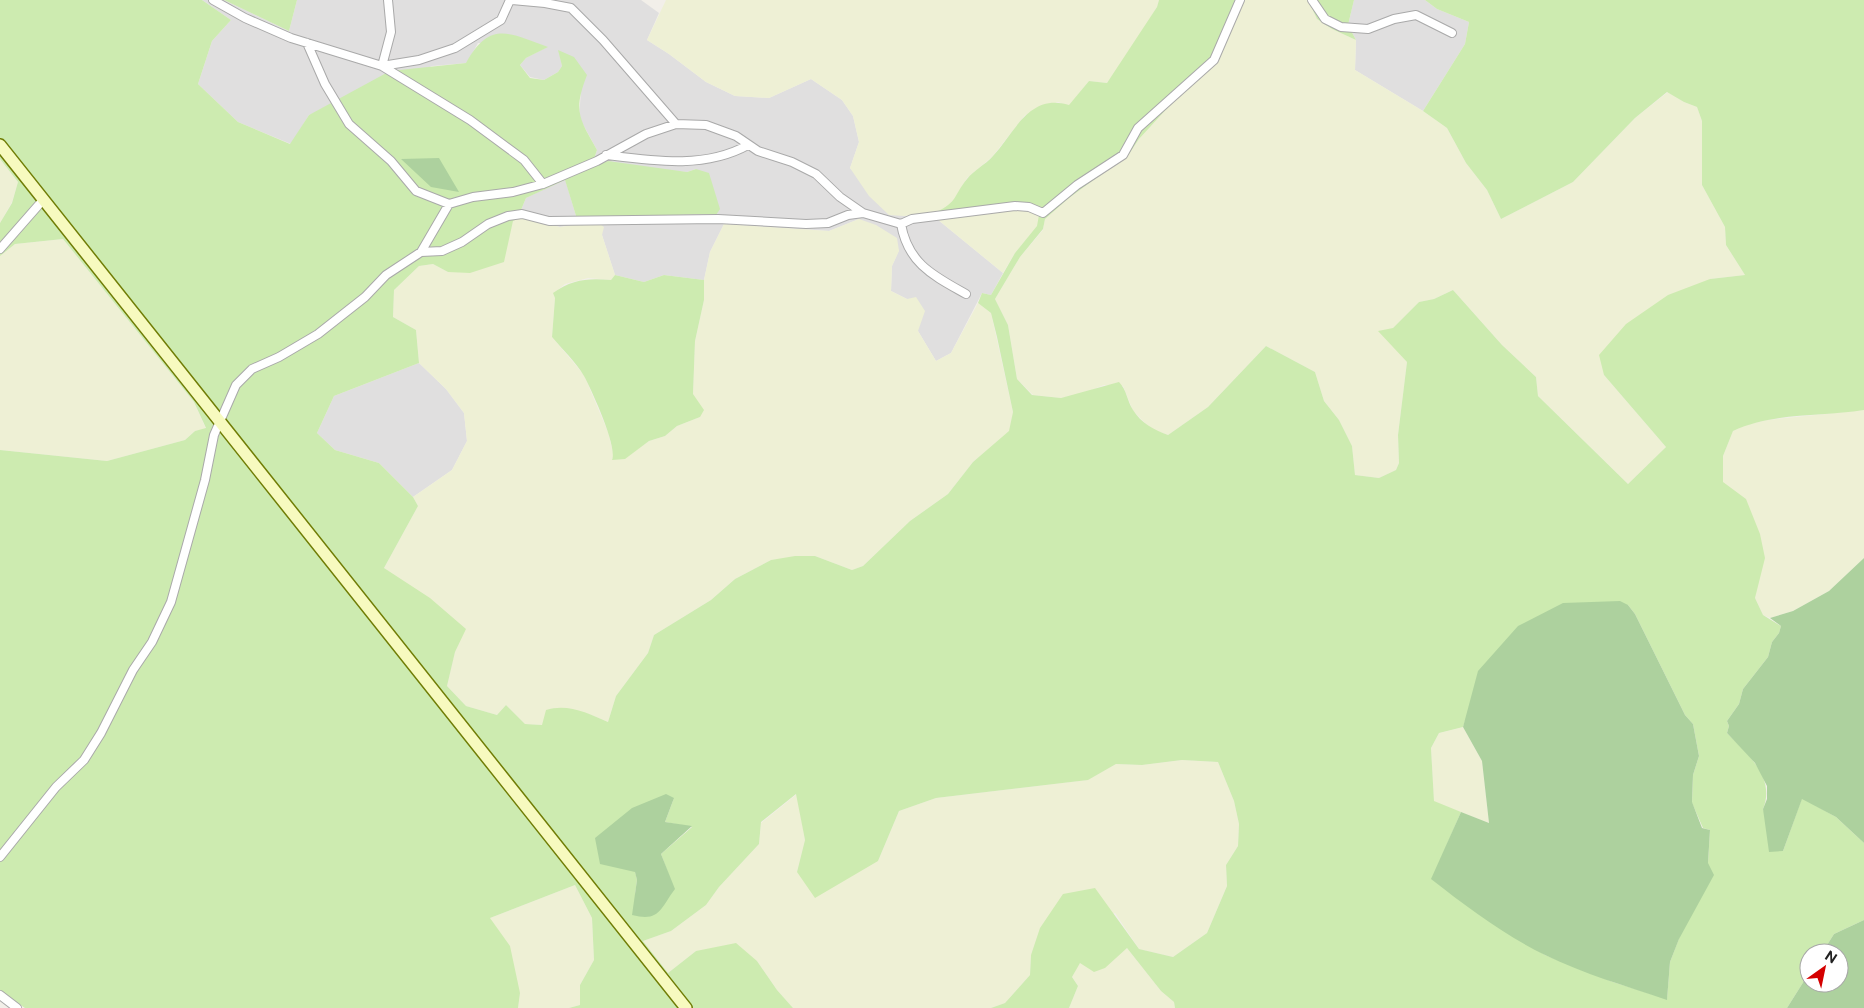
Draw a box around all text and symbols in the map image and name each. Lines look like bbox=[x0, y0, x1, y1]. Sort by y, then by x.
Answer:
north arrow bbox=[1799, 943, 1849, 993]
text: N bbox=[1822, 947, 1840, 967]

